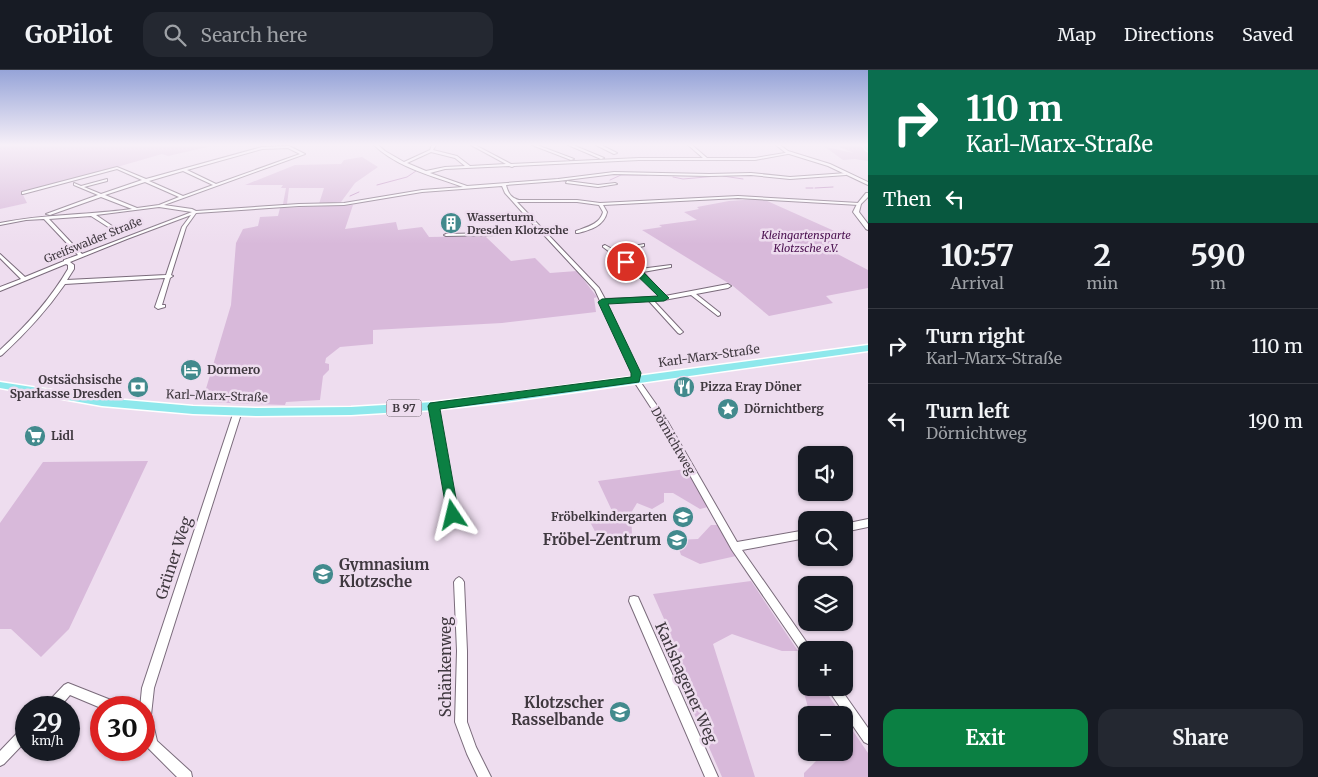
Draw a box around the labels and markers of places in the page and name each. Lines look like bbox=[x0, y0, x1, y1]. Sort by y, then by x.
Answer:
place label: Wasserturm Dresden Klotzsche bbox=[466, 210, 568, 237]
building icon: Wasserturm Dresden Klotzsche bbox=[439, 211, 463, 235]
pin bbox=[605, 241, 647, 283]
hotel icon: Dormero bbox=[179, 358, 203, 382]
place label: Dormero bbox=[207, 362, 260, 377]
place label: Ostsächsische Sparkasse Dresden bbox=[10, 372, 122, 401]
bank icon: Ostsächsische Sparkasse Dresden bbox=[126, 375, 150, 399]
restaurant icon: Pizza Eray Döner bbox=[672, 375, 696, 399]
place label: Pizza Eray Döner bbox=[700, 379, 802, 394]
place icon: Dörnichtberg bbox=[716, 397, 740, 421]
place label: Dörnichtberg bbox=[744, 401, 824, 416]
supermarket icon: Lidl bbox=[23, 424, 47, 448]
place label: Lidl bbox=[51, 428, 74, 443]
school or university icon: Fröbelkindergarten bbox=[671, 505, 695, 529]
place label: Fröbelkindergarten bbox=[551, 509, 667, 524]
school or university icon: Fröbel-Zentrum bbox=[665, 528, 689, 552]
place label: Fröbel-Zentrum bbox=[543, 530, 661, 549]
place label: Gymnasium Klotzsche bbox=[339, 555, 429, 591]
school or university icon: Gymnasium Klotzsche bbox=[311, 562, 335, 586]
place label: Klotzscher Rasselbande bbox=[511, 693, 604, 729]
school or university icon: Klotzscher Rasselbande bbox=[608, 700, 632, 724]

